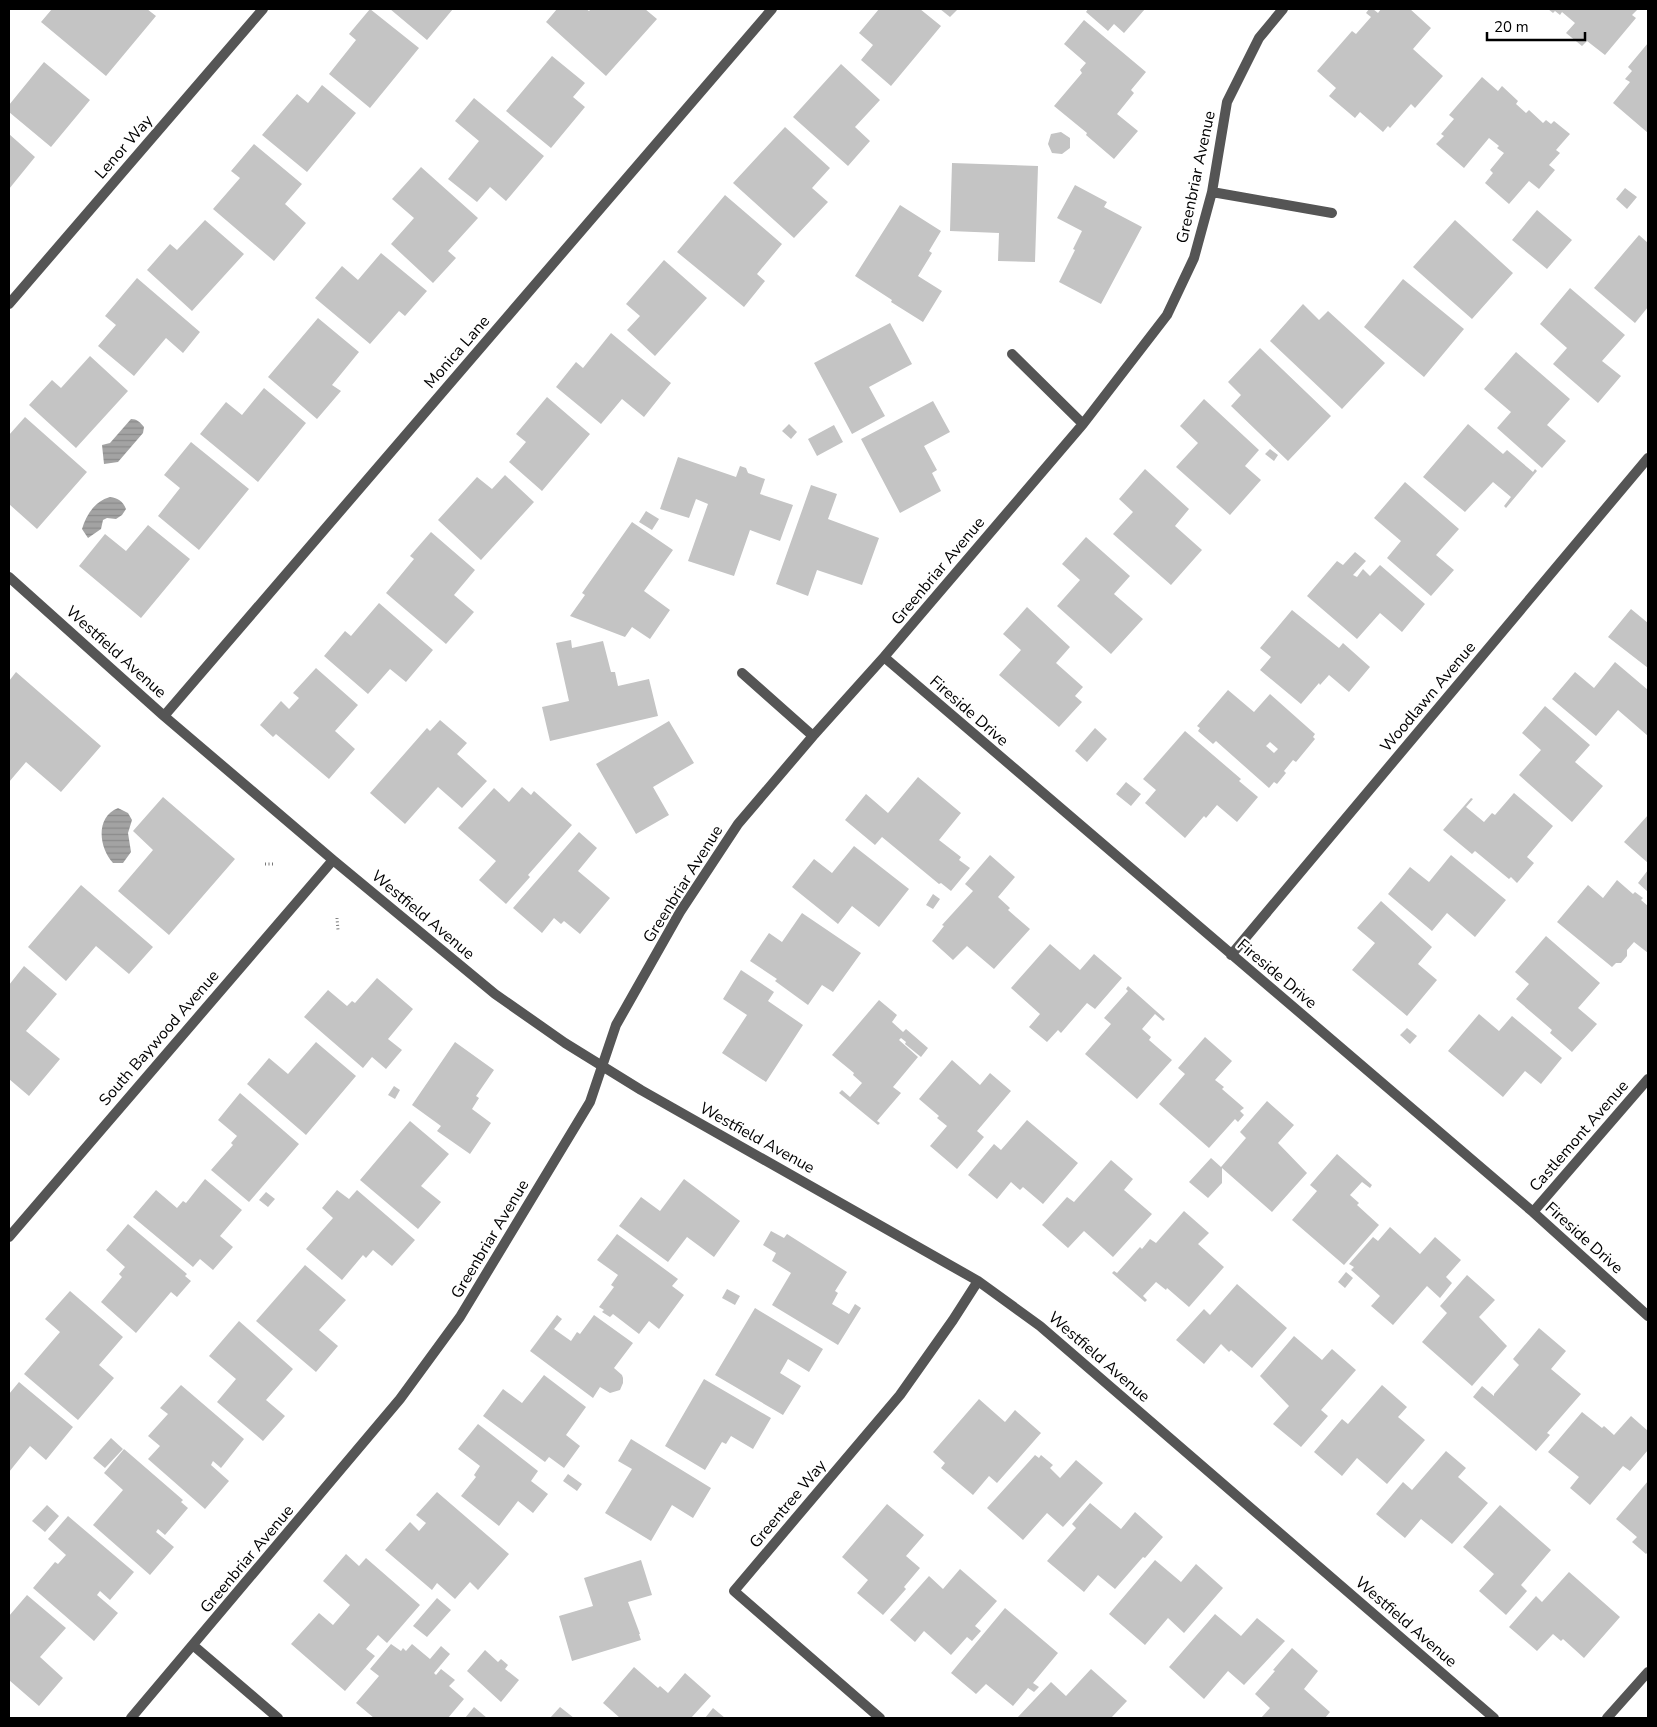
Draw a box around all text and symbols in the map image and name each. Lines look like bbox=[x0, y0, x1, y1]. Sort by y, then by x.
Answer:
scale bar bbox=[1487, 10, 1584, 42]
text: 20 m bbox=[1494, 17, 1529, 37]
street label: Greenbriar Avenue bbox=[1171, 109, 1221, 245]
street label: Lenor Way bbox=[90, 110, 158, 184]
street label: Monica Lane bbox=[419, 311, 495, 393]
street label: Greenbriar Avenue bbox=[886, 512, 990, 630]
street label: Westfield Avenue bbox=[61, 601, 171, 703]
street label: Woodlawn Avenue bbox=[1375, 637, 1481, 757]
street label: Fireside Drive bbox=[925, 671, 1013, 751]
street label: Greenbriar Avenue bbox=[638, 821, 728, 947]
street label: Westfield Avenue bbox=[367, 865, 479, 965]
street label: Fireside Drive bbox=[1232, 934, 1322, 1014]
street label: South Baywood Avenue bbox=[94, 965, 224, 1111]
street label: Castlemont Avenue bbox=[1524, 1075, 1634, 1197]
street label: Westfield Avenue bbox=[696, 1097, 818, 1179]
street label: Greenbriar Avenue bbox=[446, 1176, 534, 1302]
street label: Fireside Drive bbox=[1540, 1197, 1628, 1279]
street label: Westfield Avenue bbox=[1043, 1307, 1155, 1407]
street label: Greentree Way bbox=[745, 1455, 832, 1553]
street label: Greenbriar Avenue bbox=[195, 1500, 299, 1618]
street label: Westfield Avenue bbox=[1350, 1572, 1462, 1672]

